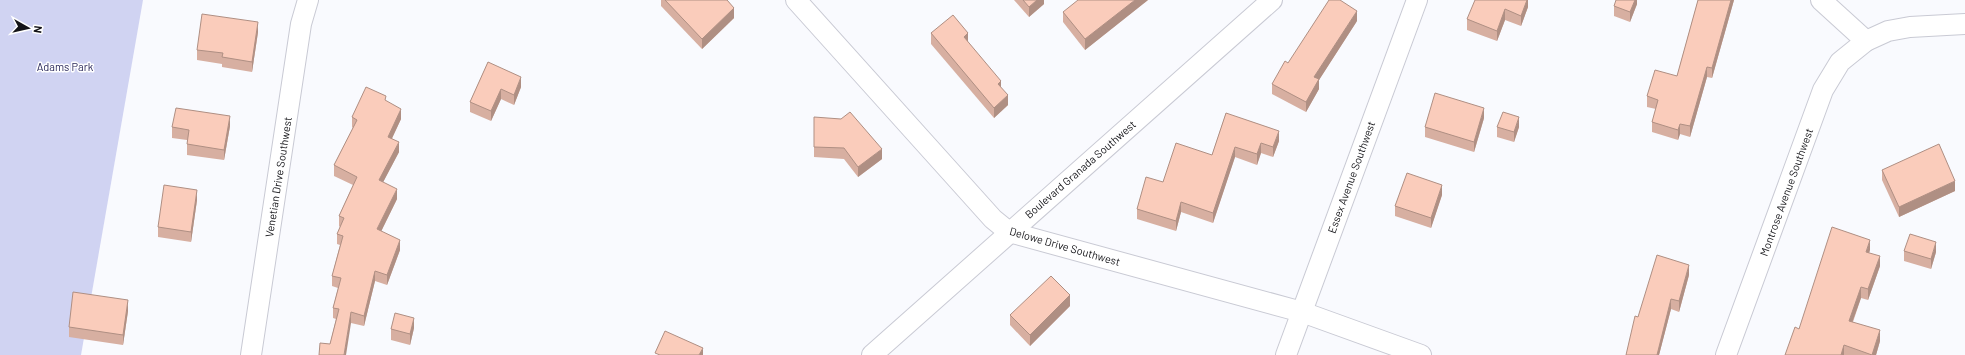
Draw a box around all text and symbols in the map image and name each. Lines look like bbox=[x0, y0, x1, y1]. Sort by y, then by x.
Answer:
north arrow bbox=[8, 8, 48, 48]
text: N bbox=[31, 25, 45, 34]
park label: Adams Park bbox=[37, 60, 94, 73]
street label: Venetian Drive Southwest bbox=[262, 116, 294, 238]
street label: Boulevard Granada Southwest bbox=[1022, 117, 1138, 221]
street label: Essex Avenue Southwest bbox=[1325, 119, 1377, 235]
street label: Montrose Avenue Southwest bbox=[1757, 126, 1815, 258]
street label: Delowe Drive Southwest bbox=[1008, 224, 1122, 268]

